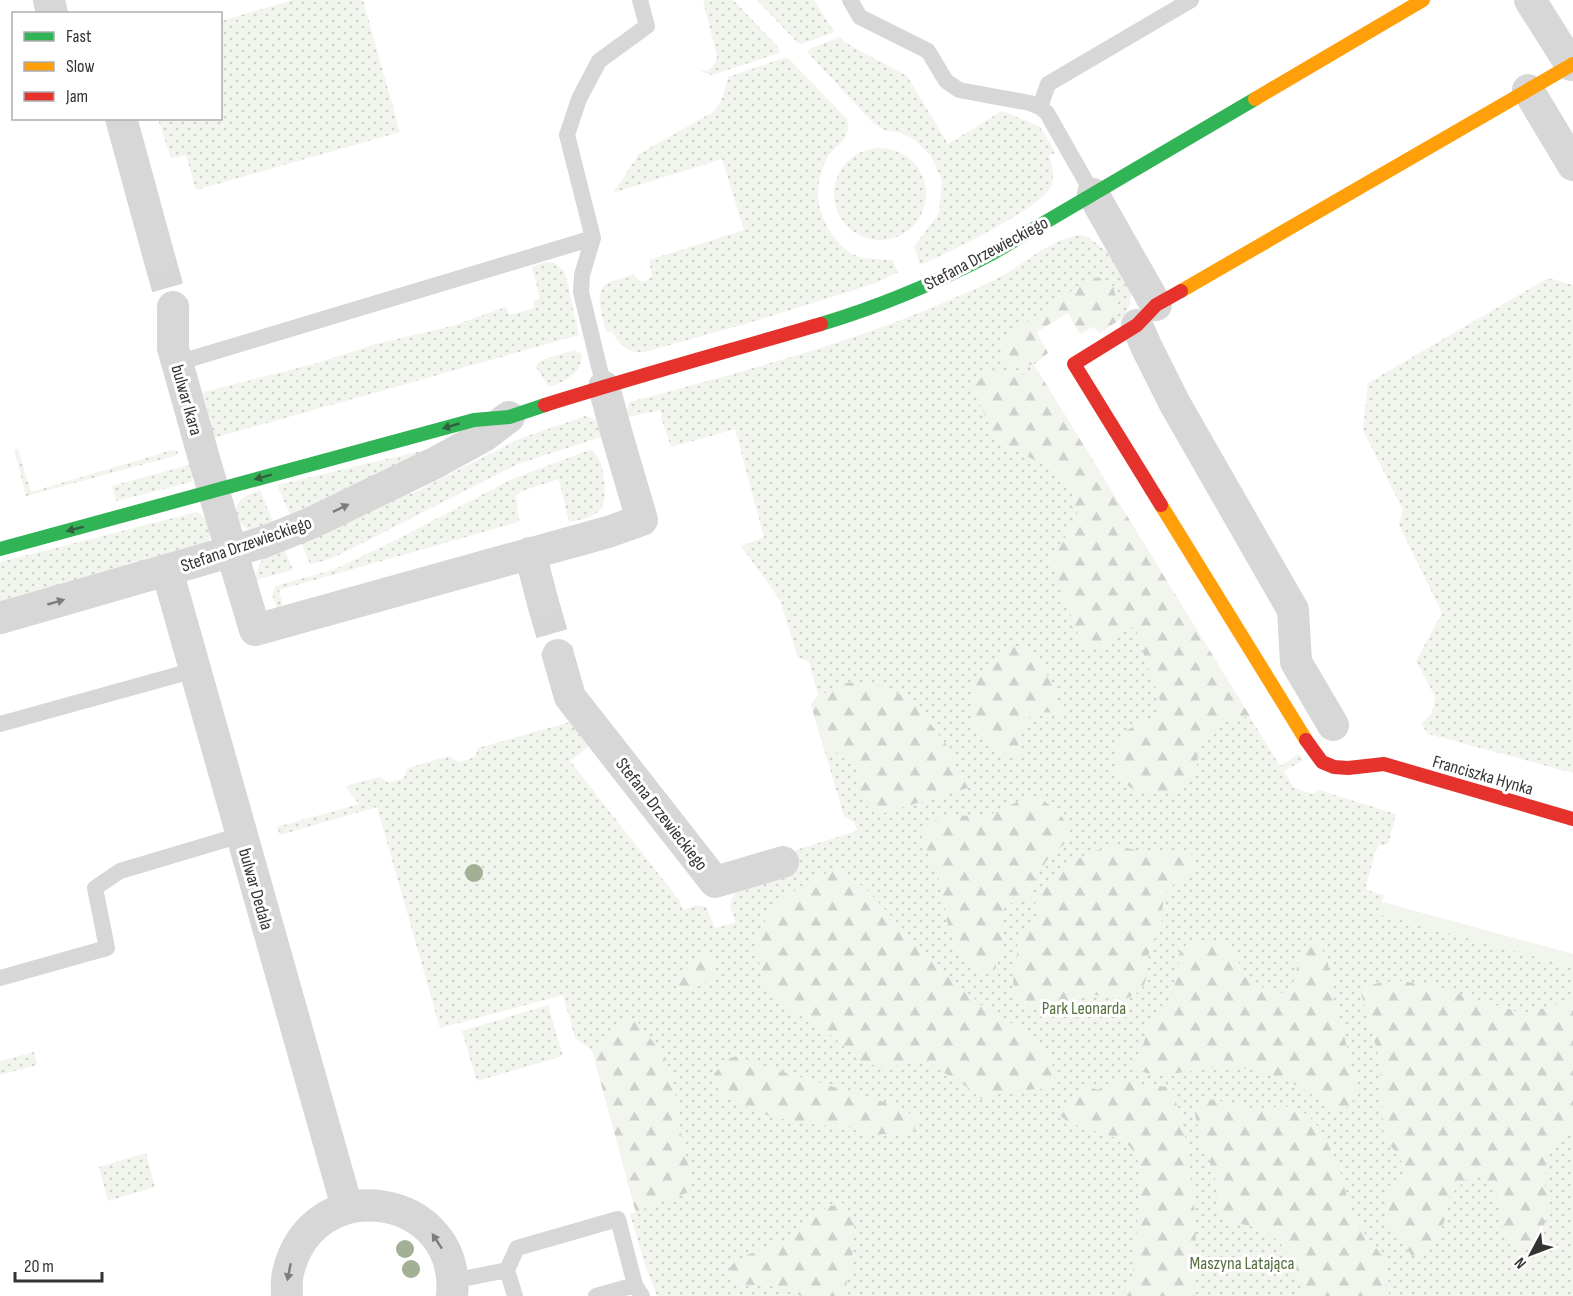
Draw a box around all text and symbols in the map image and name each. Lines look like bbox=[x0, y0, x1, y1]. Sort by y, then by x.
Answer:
legend bbox=[12, 12, 222, 120]
text: Fast bbox=[66, 26, 92, 47]
text: Slow bbox=[66, 56, 95, 77]
text: Jam bbox=[65, 86, 88, 107]
street label: Stefana Drzewieckiego bbox=[921, 212, 1052, 295]
street label: bulwar Ikara bbox=[166, 362, 207, 438]
one-way arrow bbox=[442, 422, 460, 432]
one-way arrow bbox=[254, 473, 272, 482]
one-way arrow bbox=[332, 504, 349, 513]
street label: Stefana Drzewieckiego bbox=[178, 512, 314, 577]
one-way arrow bbox=[66, 524, 84, 534]
one-way arrow bbox=[47, 597, 65, 606]
street label: Franciszka Hynka bbox=[1430, 751, 1536, 800]
street label: Stefana Drzewieckiego bbox=[611, 754, 712, 875]
street label: bulwar Dedala bbox=[234, 846, 277, 932]
park label: Park Leonarda bbox=[1042, 998, 1126, 1019]
north arrow bbox=[1501, 1224, 1561, 1284]
one-way arrow bbox=[432, 1233, 443, 1250]
scale bar bbox=[15, 1245, 102, 1283]
park label: Maszyna Latająca bbox=[1190, 1253, 1294, 1274]
text: N bbox=[1511, 1253, 1531, 1272]
text: 20 m bbox=[24, 1256, 54, 1277]
one-way arrow bbox=[284, 1263, 293, 1282]

